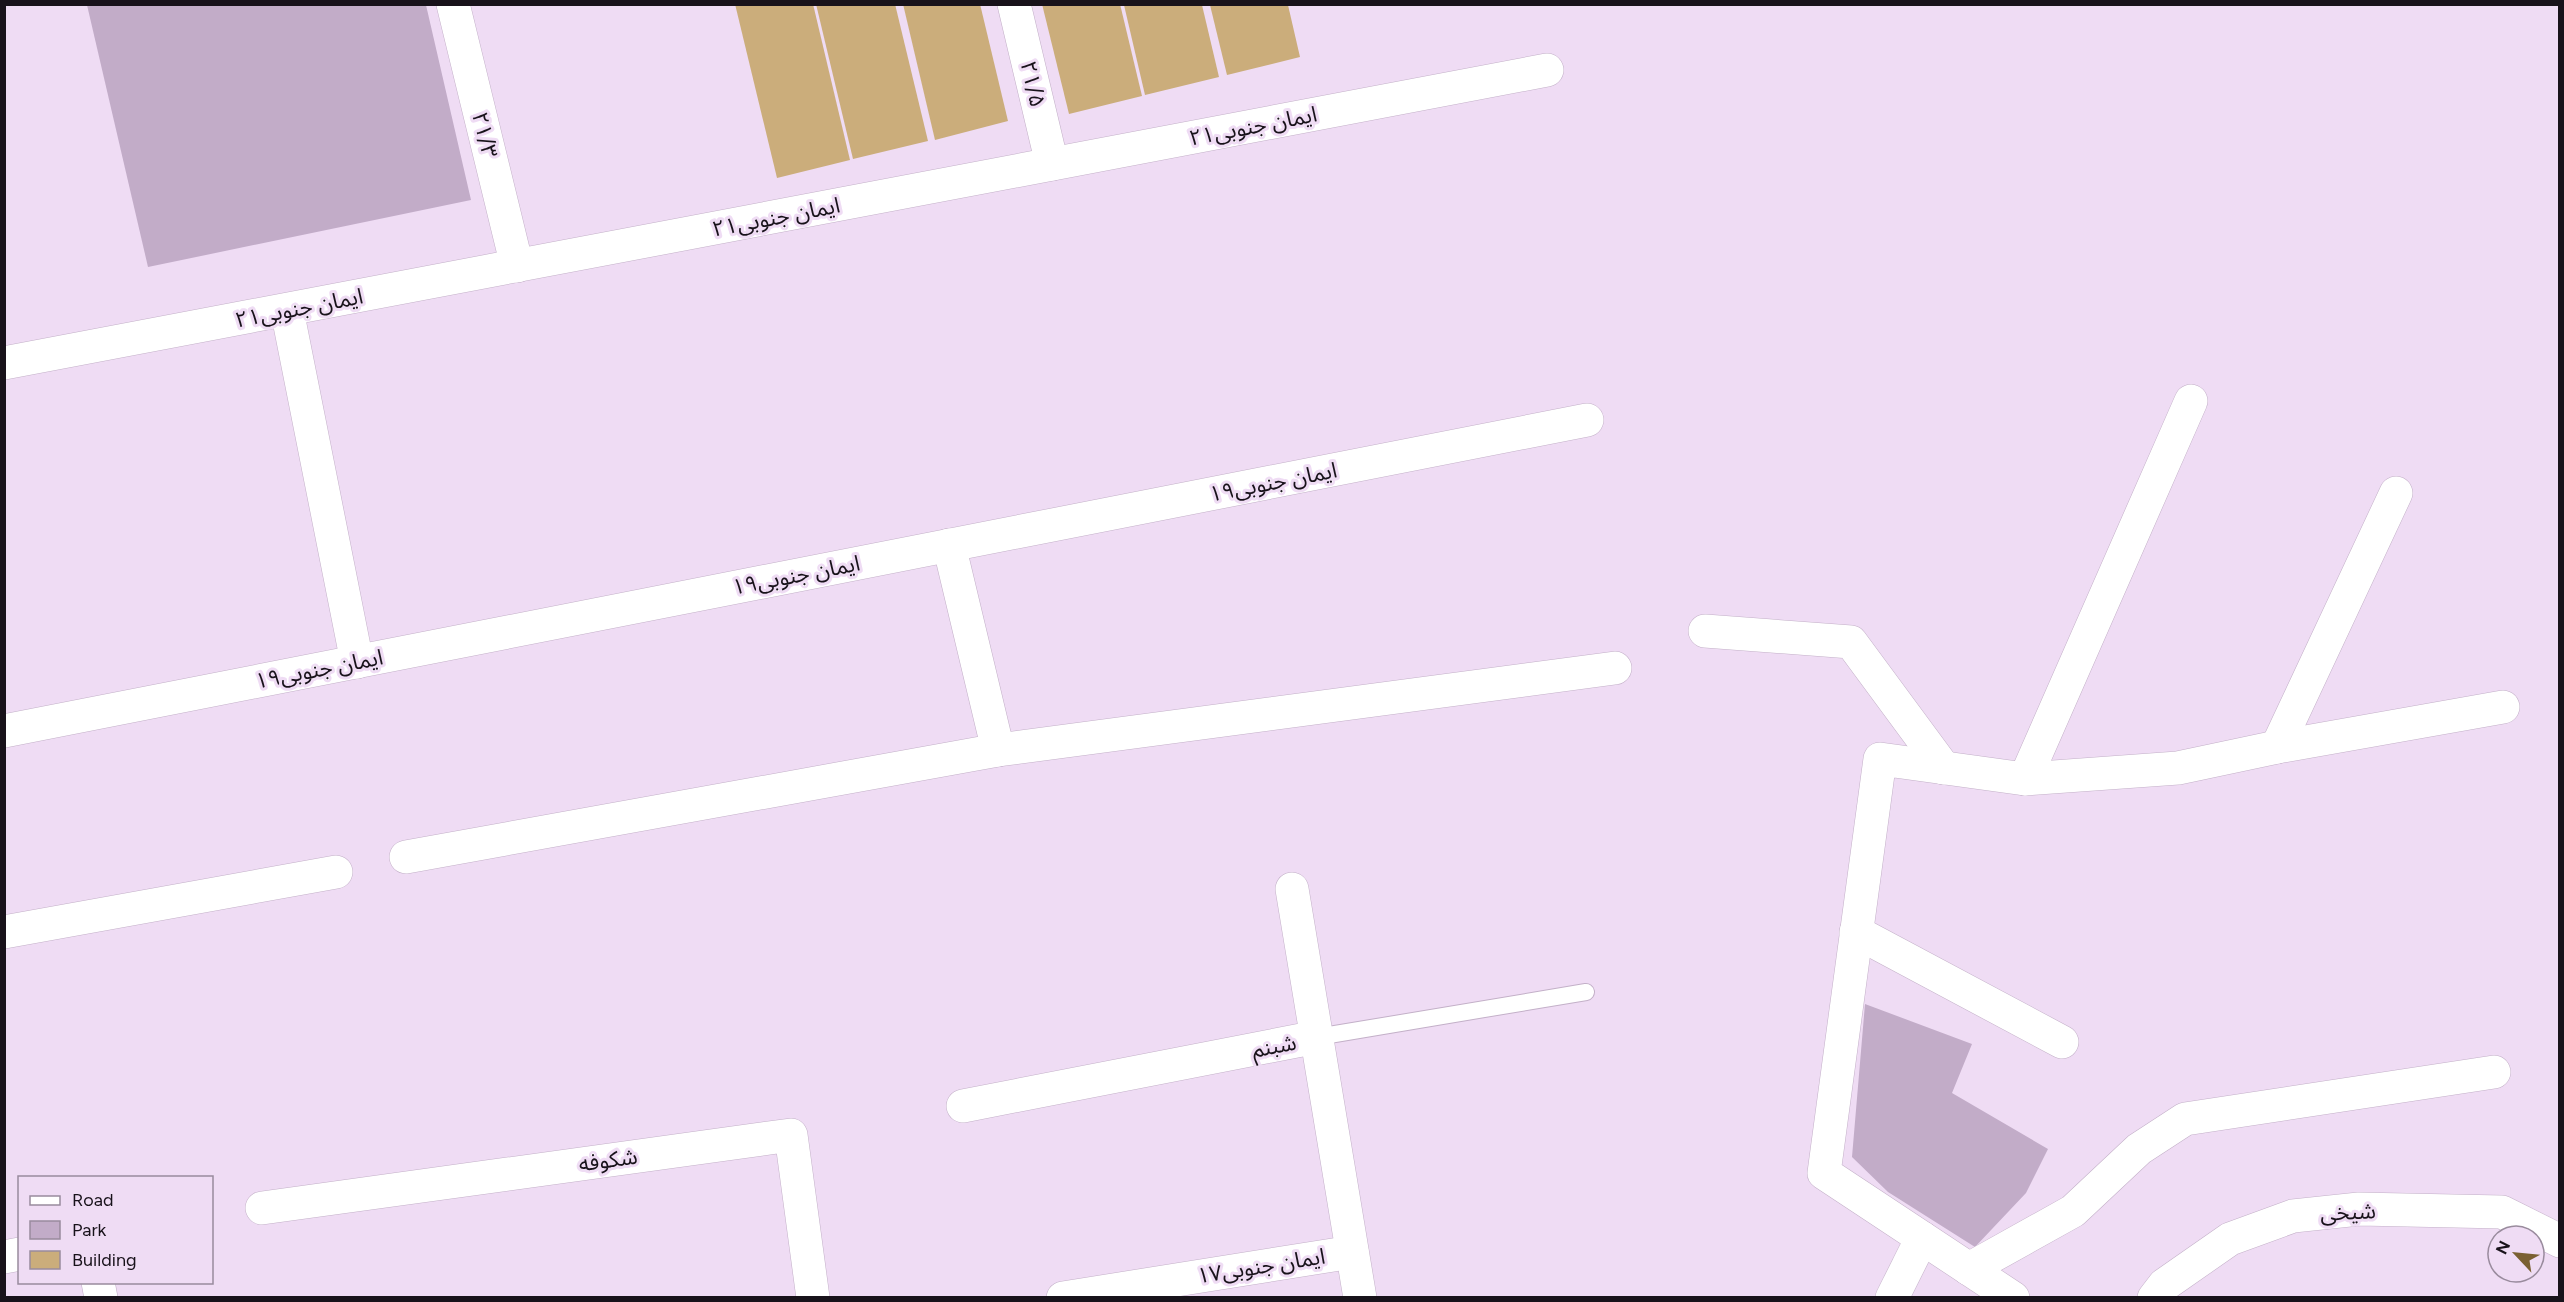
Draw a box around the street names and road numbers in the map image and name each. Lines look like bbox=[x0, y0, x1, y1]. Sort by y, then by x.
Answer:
street label: ۲۱/۵ bbox=[1015, 58, 1051, 110]
street label: ایمان جنوبی۲۱ bbox=[1187, 100, 1319, 152]
street label: ۲۱/۳ bbox=[466, 109, 504, 161]
street label: ایمان جنوبی۲۱ bbox=[710, 191, 842, 243]
street label: ایمان جنوبی۲۱ bbox=[233, 282, 365, 334]
street label: ایمان جنوبی۱۹ bbox=[1207, 456, 1339, 508]
street label: ایمان جنوبی۱۹ bbox=[730, 549, 862, 601]
street label: ایمان جنوبی۱۹ bbox=[253, 643, 385, 695]
street label: شبنم bbox=[1249, 1028, 1299, 1066]
street label: شکوفه bbox=[577, 1143, 639, 1177]
street label: شیخی bbox=[2319, 1197, 2377, 1227]
street label: ایمان جنوبی۱۷ bbox=[1195, 1243, 1327, 1289]

